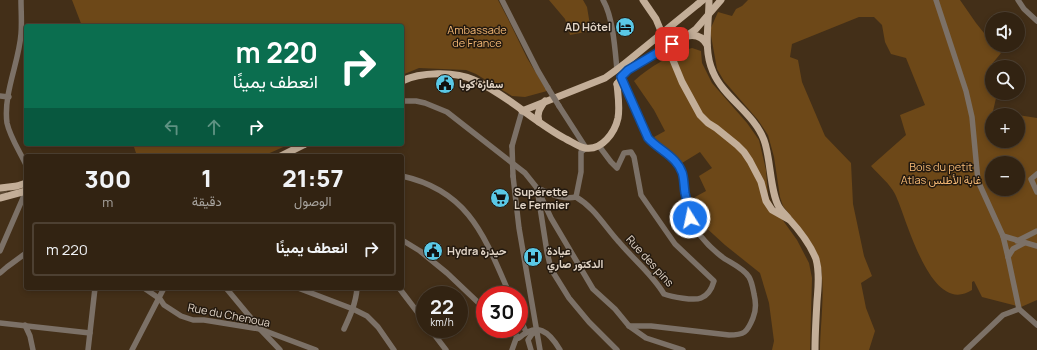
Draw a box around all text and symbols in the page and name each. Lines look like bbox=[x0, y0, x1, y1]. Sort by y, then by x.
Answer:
map controls bbox=[985, 12, 1025, 196]
button: sound bbox=[985, 12, 1025, 52]
hotel icon: AD Hôtel bbox=[614, 16, 636, 38]
place label: AD Hôtel bbox=[565, 19, 611, 34]
park label: Ambassade de France bbox=[447, 22, 507, 50]
pin bbox=[655, 27, 689, 61]
text: 220 m bbox=[235, 33, 318, 71]
icon: arrive bbox=[661, 33, 683, 55]
icon: right bbox=[332, 40, 384, 92]
button: search bbox=[985, 60, 1025, 100]
text: انعطف يمينًا bbox=[233, 69, 318, 93]
public building icon: سفارة كوبا bbox=[434, 73, 456, 95]
place label: سفارة كوبا bbox=[459, 76, 504, 91]
button: + bbox=[985, 108, 1025, 148]
icon: left bbox=[161, 116, 183, 138]
icon: ahead bbox=[203, 116, 225, 138]
icon: right bbox=[245, 116, 267, 138]
button: − bbox=[985, 156, 1025, 196]
park label: Bois du petit Atlas غابة الأطلس bbox=[901, 159, 982, 187]
text: 1 bbox=[201, 161, 212, 194]
text: 21:57 bbox=[282, 161, 343, 194]
text: 300 bbox=[85, 162, 131, 195]
place label: Supérette Le Fermier bbox=[514, 184, 570, 212]
supermarket icon: Supérette Le Fermier bbox=[489, 187, 511, 209]
text: دقيقة bbox=[192, 192, 222, 210]
text: الوصول bbox=[294, 192, 332, 210]
text: m bbox=[102, 193, 113, 211]
position arrow bbox=[669, 197, 711, 239]
street label: Rue des pins bbox=[623, 232, 678, 290]
text: انعطف يمينًا bbox=[276, 237, 348, 258]
icon: right bbox=[360, 238, 382, 260]
text: 220 m bbox=[46, 239, 88, 260]
public building icon: Hydra حيدرة bbox=[422, 240, 444, 262]
place label: Hydra حيدرة bbox=[447, 243, 507, 258]
place label: عيادة الدكتور صاري bbox=[547, 243, 604, 273]
hospital icon: عيادة الدكتور صاري bbox=[522, 246, 544, 268]
speed limit sign: 30 bbox=[476, 286, 528, 338]
text: 22 bbox=[430, 293, 454, 320]
street label: Rue du Chenoua bbox=[187, 299, 272, 330]
text: km/h bbox=[430, 315, 454, 329]

